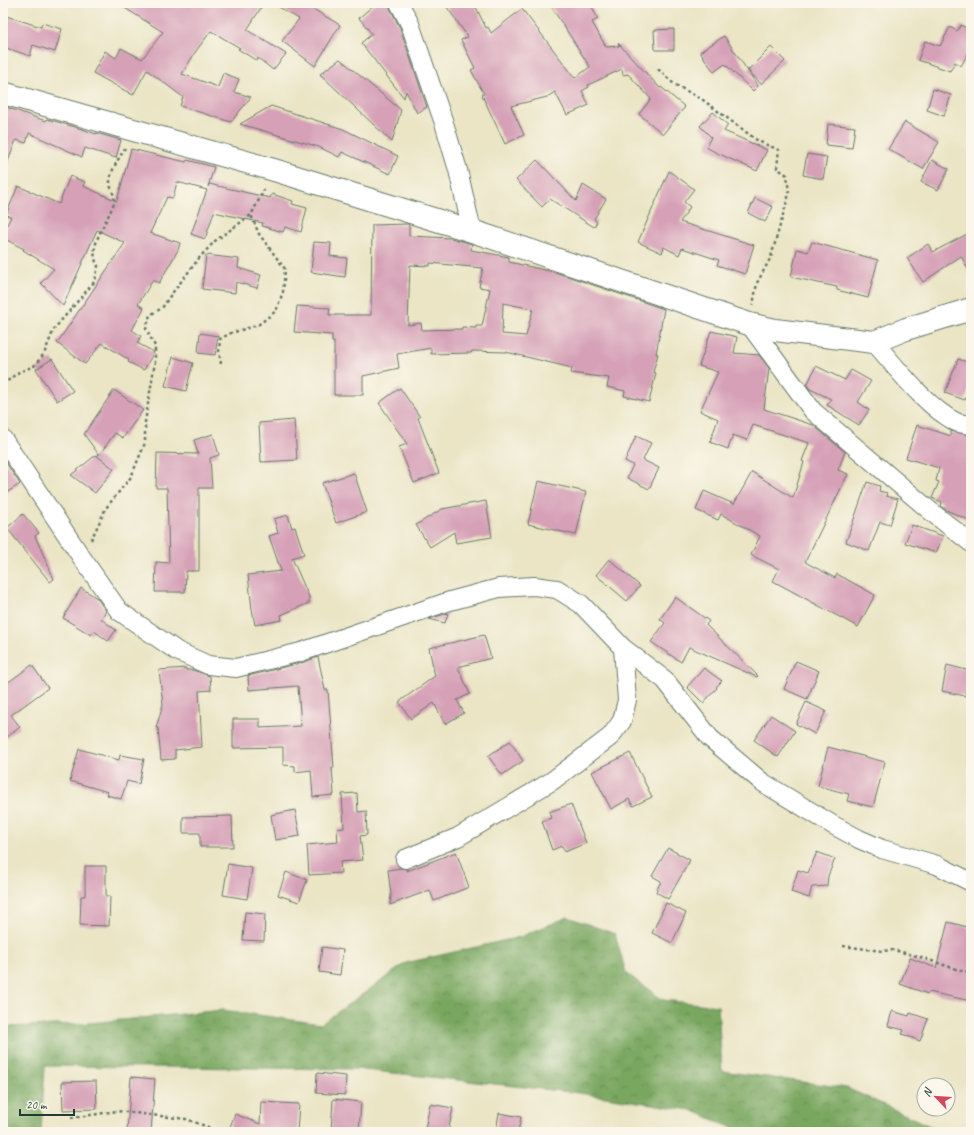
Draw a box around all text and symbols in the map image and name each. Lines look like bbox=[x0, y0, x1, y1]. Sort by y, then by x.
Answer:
north arrow bbox=[916, 1077, 956, 1117]
text: N bbox=[919, 1085, 936, 1099]
scale bar bbox=[20, 1091, 74, 1117]
text: 20 m bbox=[26, 1097, 48, 1113]

